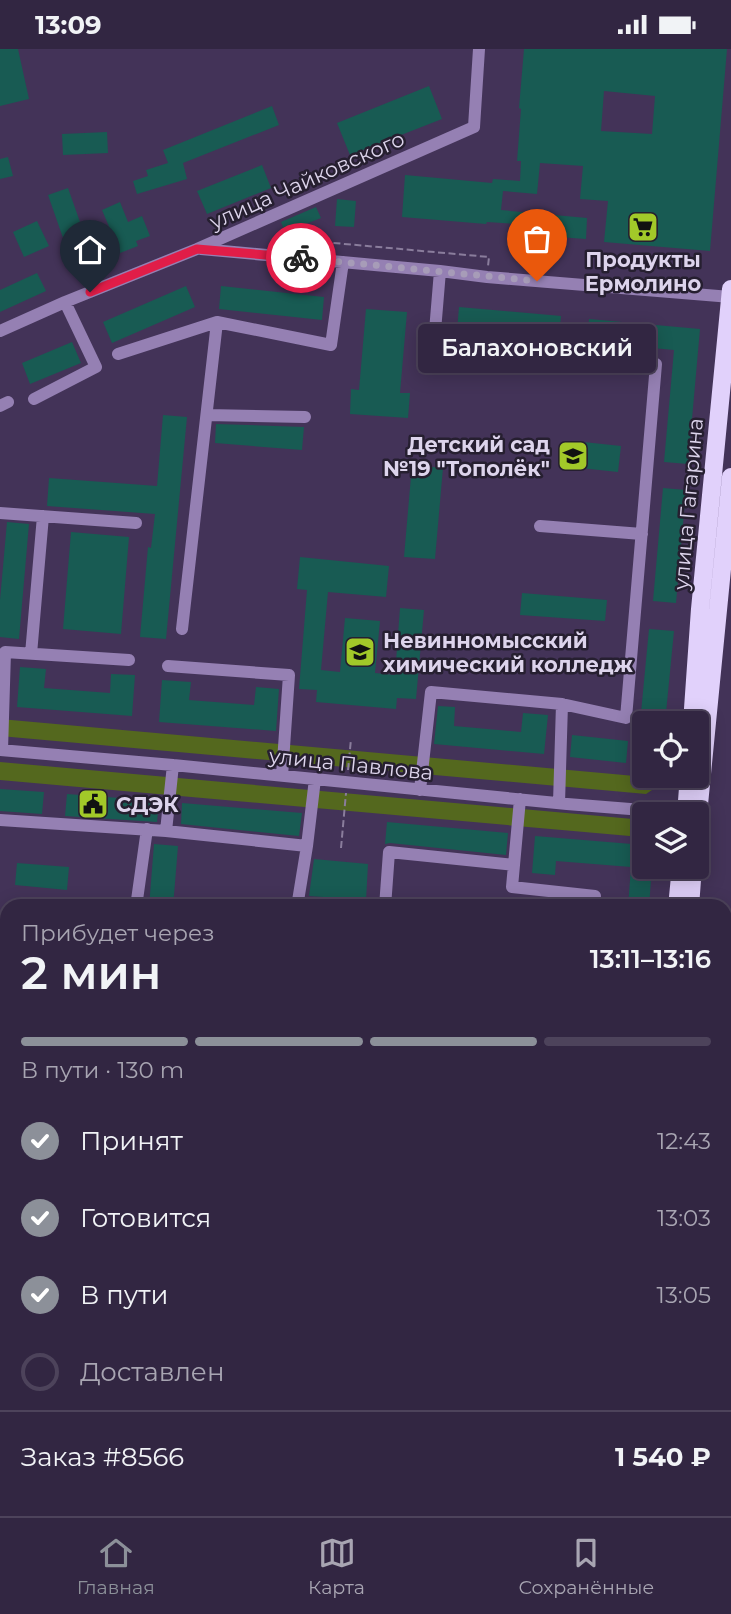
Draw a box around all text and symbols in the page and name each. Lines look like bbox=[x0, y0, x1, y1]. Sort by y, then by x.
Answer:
text: 13:09 bbox=[35, 9, 102, 41]
street label: улица Чайковского bbox=[205, 126, 408, 235]
pin bbox=[507, 209, 567, 281]
supermarket icon: Продукты Ермолино bbox=[626, 210, 660, 244]
pin bbox=[60, 220, 120, 292]
icon: bag bbox=[518, 220, 556, 258]
courier bbox=[266, 223, 336, 293]
icon: home bbox=[71, 231, 109, 269]
icon: bike bbox=[282, 239, 320, 277]
place label: Продукты Ермолино bbox=[585, 247, 702, 296]
callout: Балахоновский bbox=[418, 323, 656, 372]
text: Балахоновский bbox=[441, 334, 633, 362]
street label: улица Гагарина bbox=[668, 417, 708, 592]
place label: Детский сад №19 "Тополёк" bbox=[383, 432, 550, 481]
school or university icon: Детский сад №19 "Тополёк" bbox=[556, 439, 590, 473]
place label: Невинномысский химический колледж bbox=[383, 628, 634, 677]
school or university icon: Невинномысский химический колледж bbox=[343, 635, 377, 669]
map controls bbox=[632, 711, 709, 879]
button: locate bbox=[632, 711, 709, 788]
street label: улица Павлова bbox=[267, 743, 434, 785]
public building icon: СДЭК bbox=[76, 787, 110, 821]
place label: СДЭК bbox=[116, 792, 179, 817]
button: layers bbox=[632, 802, 709, 879]
text: Прибудет через bbox=[21, 919, 215, 947]
text: 13:11–13:16 bbox=[590, 943, 711, 975]
text: 2 мин bbox=[21, 944, 161, 1001]
text: В пути · 130 m bbox=[21, 1056, 184, 1084]
icon: check bbox=[21, 1122, 59, 1160]
text: Принят bbox=[80, 1125, 183, 1157]
text: 12:43 bbox=[657, 1127, 711, 1155]
icon: check bbox=[21, 1199, 59, 1237]
text: Готовится bbox=[80, 1202, 211, 1234]
text: 13:03 bbox=[657, 1204, 711, 1232]
icon: check bbox=[21, 1276, 59, 1314]
text: В пути bbox=[80, 1279, 169, 1311]
text: 13:05 bbox=[657, 1281, 711, 1309]
text: Доставлен bbox=[80, 1356, 225, 1388]
text: Заказ #8566 bbox=[21, 1441, 184, 1473]
text: 1 540 ₽ bbox=[615, 1441, 711, 1473]
tab: Главная bbox=[77, 1534, 155, 1599]
tab: Карта bbox=[308, 1534, 365, 1599]
tab: Сохранённые bbox=[518, 1534, 654, 1599]

